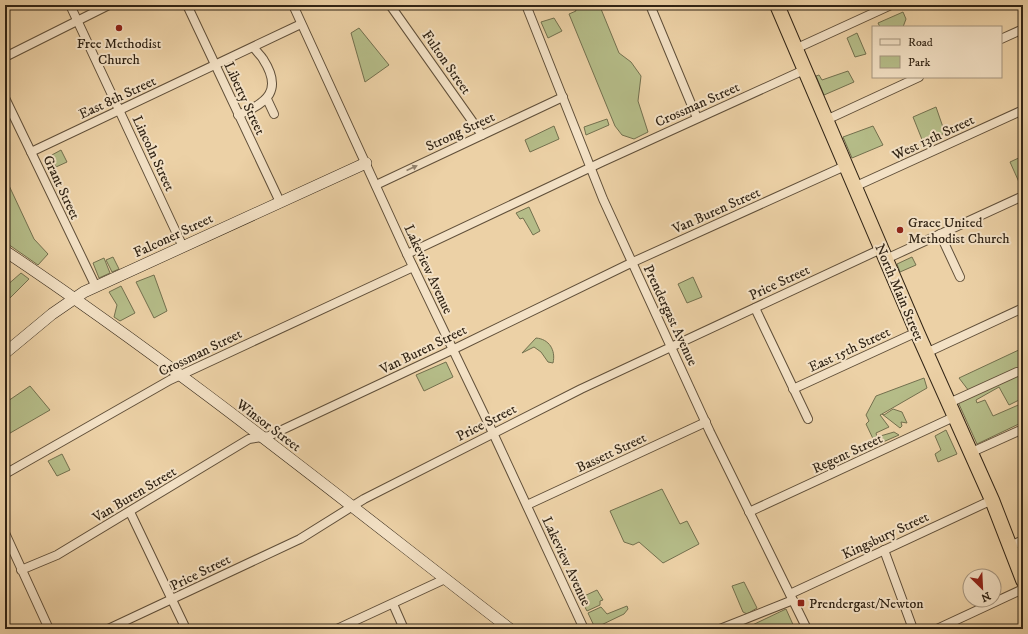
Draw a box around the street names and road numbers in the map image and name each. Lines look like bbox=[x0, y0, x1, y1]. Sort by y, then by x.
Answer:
street label: Fulton Street bbox=[418, 27, 475, 98]
street label: Liberty Street bbox=[219, 59, 269, 138]
street label: East 8th Street bbox=[76, 72, 159, 124]
street label: Crossman Street bbox=[652, 78, 743, 132]
street label: Strong Street bbox=[423, 108, 498, 156]
street label: West 13th Street bbox=[889, 111, 978, 165]
street label: Lincoln Street bbox=[128, 113, 179, 195]
street label: Grant Street bbox=[38, 152, 84, 223]
street label: Van Buren Street bbox=[669, 183, 764, 239]
street label: Falconer Street bbox=[131, 209, 216, 262]
street label: Lakeview Avenue bbox=[400, 222, 457, 317]
street label: North Main Street bbox=[871, 241, 928, 344]
street label: Price Street bbox=[746, 261, 813, 305]
street label: Prendergast Avenue bbox=[639, 262, 702, 369]
street label: Van Buren Street bbox=[376, 321, 470, 379]
street label: East 15th Street bbox=[806, 323, 894, 377]
street label: Crossman Street bbox=[156, 325, 246, 381]
street label: Winsor Street bbox=[232, 395, 305, 456]
street label: Price Street bbox=[453, 400, 520, 446]
street label: Bassett Street bbox=[574, 429, 650, 477]
street label: Regent Street bbox=[809, 430, 886, 478]
street label: Van Buren Street bbox=[89, 463, 180, 527]
street label: Kingsbury Street bbox=[839, 508, 932, 564]
street label: Lakeview Avenue bbox=[538, 514, 595, 609]
street label: Price Street bbox=[167, 550, 234, 595]

